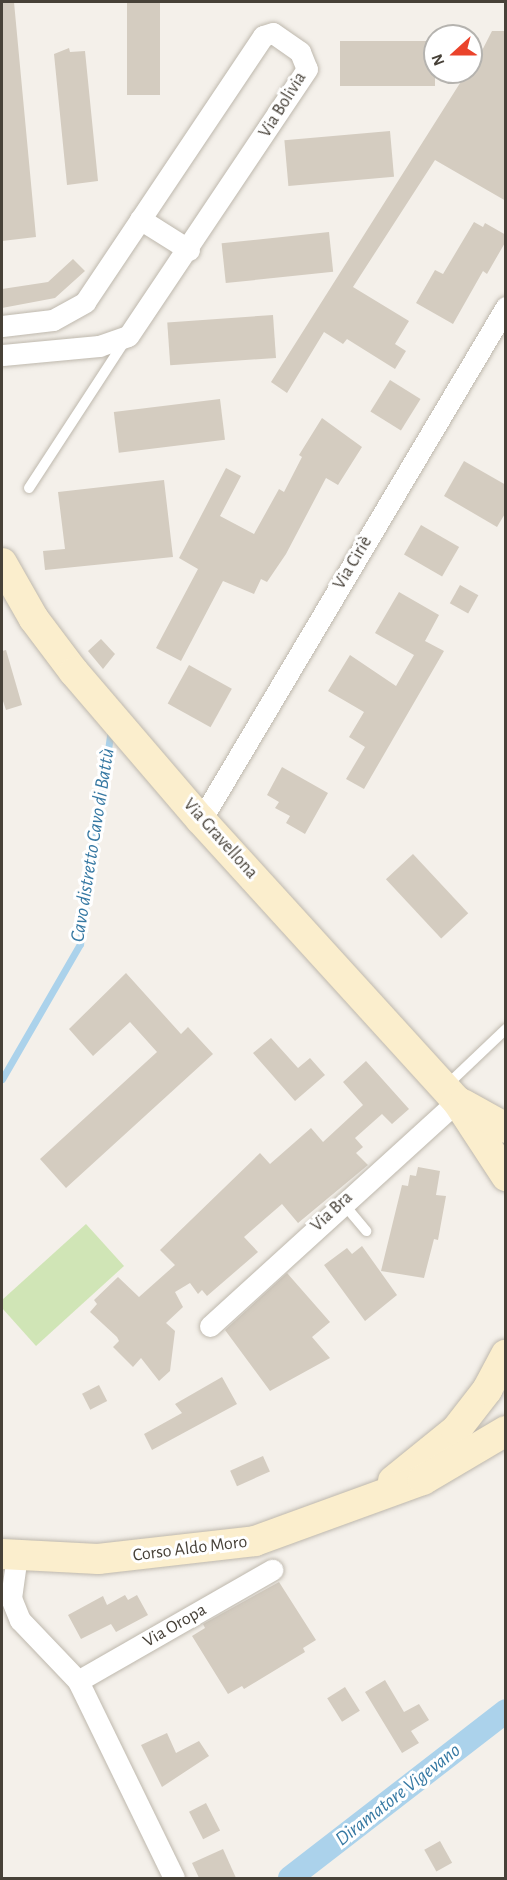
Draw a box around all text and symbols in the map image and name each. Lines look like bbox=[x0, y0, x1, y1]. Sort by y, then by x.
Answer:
north arrow bbox=[423, 24, 483, 84]
text: N bbox=[429, 52, 448, 68]
street label: Via Bolivia bbox=[254, 68, 312, 142]
street label: Via Ciriè bbox=[329, 533, 377, 593]
water label: Cavo distretto Cavo di Battù bbox=[66, 746, 120, 944]
street label: Via Gravellona bbox=[178, 794, 262, 884]
street label: Via Bra bbox=[307, 1187, 357, 1237]
street label: Corso Aldo Moro bbox=[132, 1531, 248, 1567]
street label: Via Oropa bbox=[140, 1599, 210, 1653]
water label: Diramatore Vigevano bbox=[331, 1739, 465, 1851]

